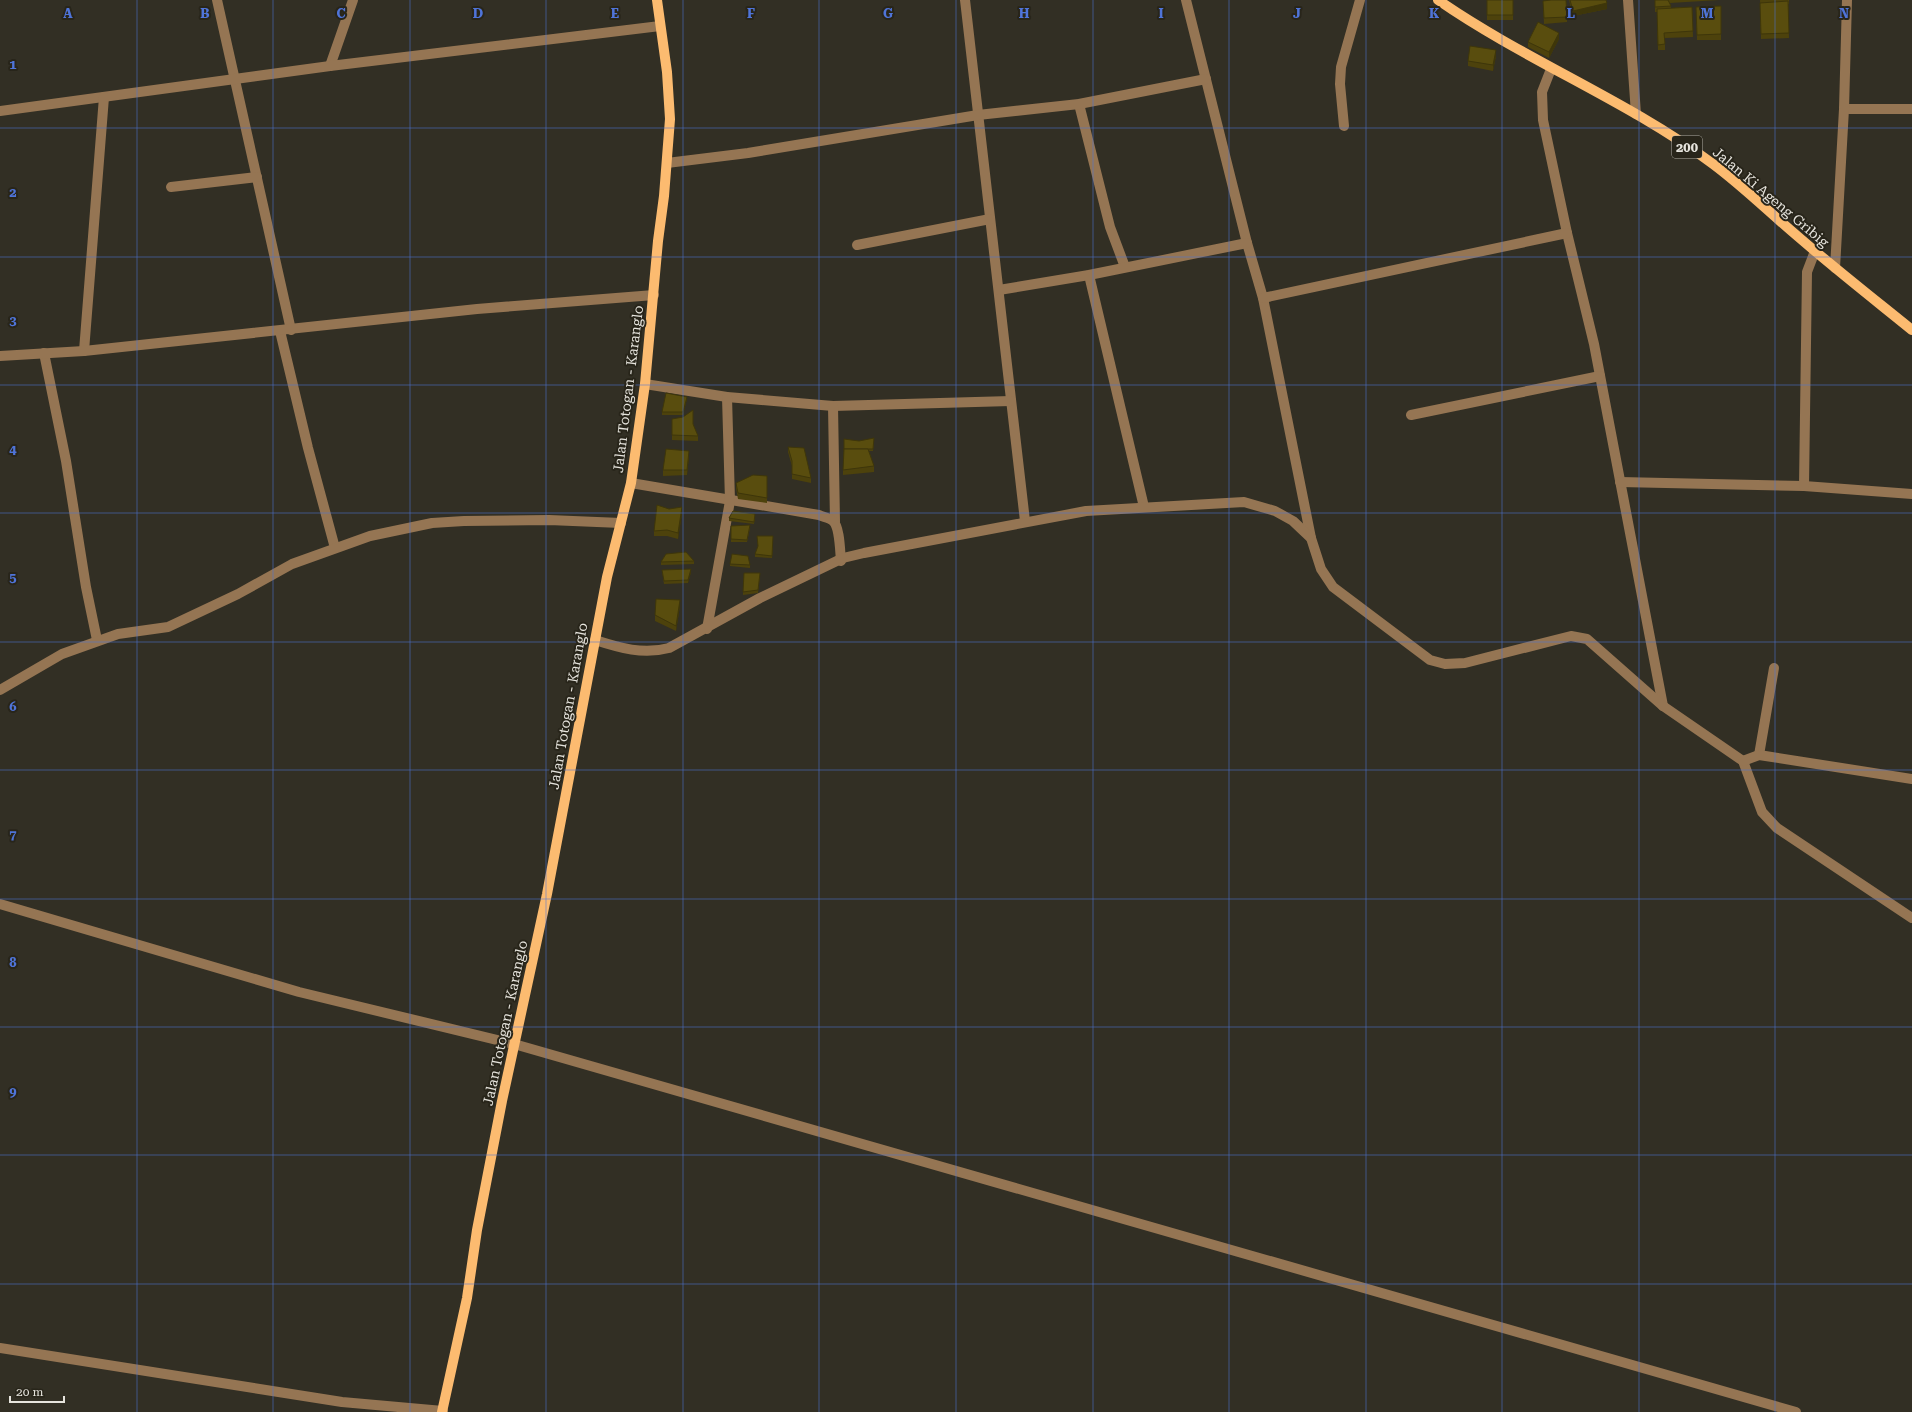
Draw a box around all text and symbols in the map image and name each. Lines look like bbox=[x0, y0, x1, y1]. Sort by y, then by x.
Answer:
text: A bbox=[63, 6, 73, 21]
text: B bbox=[200, 6, 210, 21]
text: C bbox=[336, 6, 346, 21]
text: D bbox=[473, 6, 483, 21]
text: E bbox=[611, 6, 619, 21]
text: F bbox=[747, 6, 755, 21]
text: G bbox=[883, 6, 893, 21]
text: H bbox=[1019, 6, 1030, 21]
text: I bbox=[1158, 6, 1164, 21]
text: J bbox=[1293, 6, 1301, 21]
text: K bbox=[1429, 6, 1440, 21]
text: L bbox=[1567, 6, 1575, 21]
text: M bbox=[1701, 6, 1714, 21]
text: N bbox=[1839, 6, 1849, 21]
text: 1 bbox=[9, 57, 17, 72]
road number: 200 bbox=[1672, 136, 1702, 158]
street label: Jalan Ki Ageng Gribig bbox=[1710, 144, 1832, 250]
text: 2 bbox=[9, 185, 17, 200]
street label: Jalan Totogan - Karanglo bbox=[610, 304, 646, 474]
text: 3 bbox=[9, 313, 17, 328]
text: 4 bbox=[9, 442, 17, 457]
text: 5 bbox=[9, 570, 17, 585]
street label: Jalan Totogan - Karanglo bbox=[545, 622, 591, 790]
text: 6 bbox=[9, 699, 17, 714]
text: 7 bbox=[9, 827, 17, 842]
street label: Jalan Totogan - Karanglo bbox=[480, 939, 530, 1107]
text: 8 bbox=[9, 955, 17, 970]
text: 9 bbox=[9, 1084, 17, 1099]
scale bar bbox=[10, 1378, 64, 1404]
text: 20 m bbox=[16, 1385, 43, 1399]

